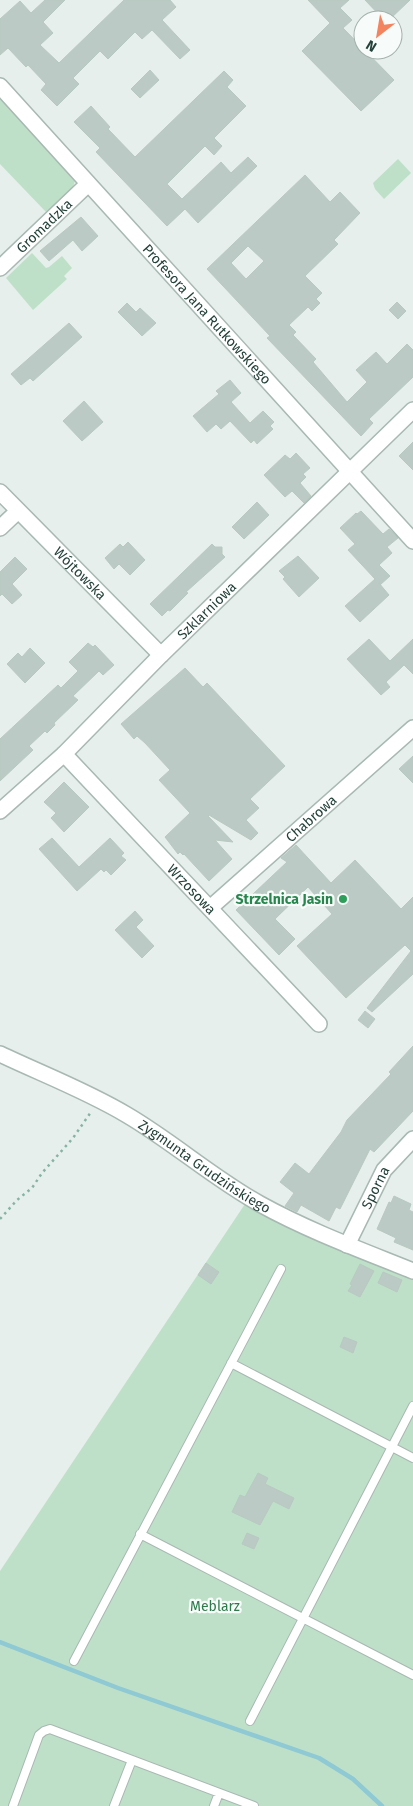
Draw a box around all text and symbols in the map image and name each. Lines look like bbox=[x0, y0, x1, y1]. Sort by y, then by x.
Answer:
north arrow bbox=[353, 10, 403, 60]
text: N bbox=[363, 36, 380, 55]
street label: Gromadzka bbox=[13, 196, 76, 257]
street label: Profesora Jana Rutkowskiego bbox=[139, 241, 275, 388]
street label: Wójtowska bbox=[50, 543, 110, 604]
street label: Szklarniowa bbox=[174, 578, 240, 643]
street label: Chabrowa bbox=[282, 792, 340, 846]
street label: Wrzosowa bbox=[163, 861, 219, 918]
place label: Strzelnica Jasin bbox=[236, 891, 333, 908]
marker: Strzelnica Jasin bbox=[337, 893, 349, 905]
street label: Zygmunta Grudzińskiego bbox=[135, 1116, 273, 1217]
street label: Sporna bbox=[358, 1164, 393, 1212]
park label: Meblarz bbox=[190, 1598, 240, 1615]

